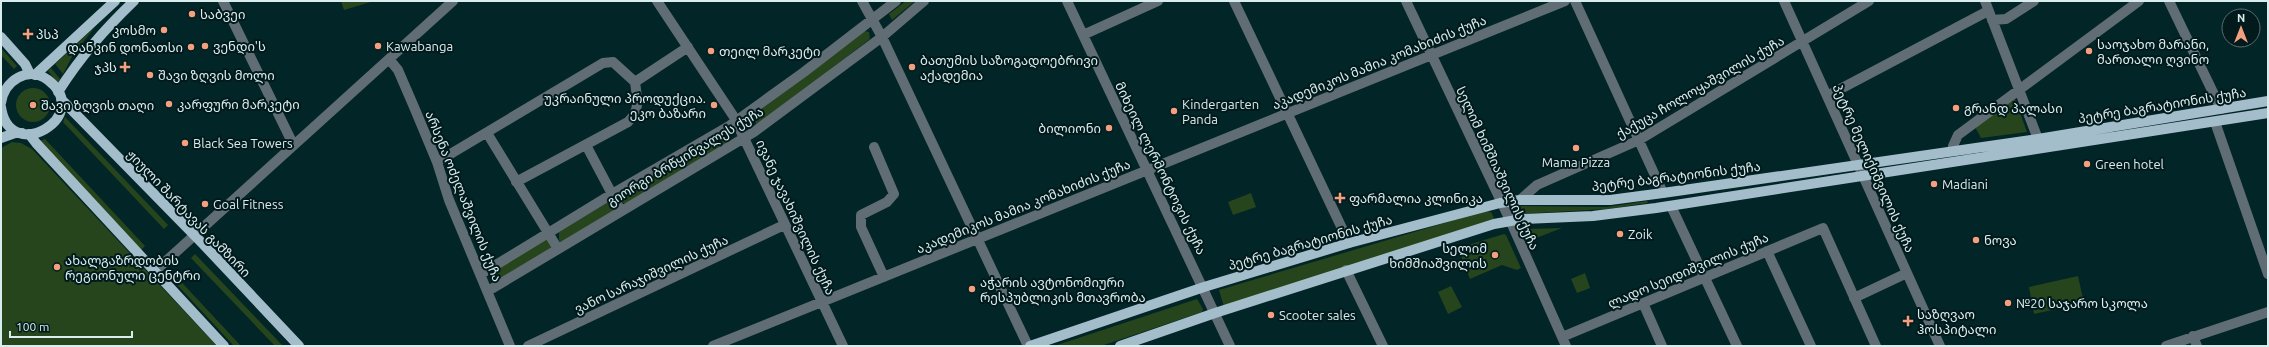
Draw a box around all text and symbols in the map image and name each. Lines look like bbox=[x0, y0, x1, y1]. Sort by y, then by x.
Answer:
place label: საბვეი bbox=[200, 7, 245, 22]
north arrow bbox=[2221, 8, 2261, 48]
marker: საბვეი bbox=[187, 9, 197, 19]
street label: აკადემიკოს მამია კომახიძის ქუჩა bbox=[1270, 12, 1489, 113]
text: N bbox=[2237, 12, 2245, 24]
place label: კოსმო bbox=[112, 23, 156, 38]
marker: კოსმო bbox=[159, 25, 169, 35]
place label: პსპ bbox=[36, 27, 59, 41]
marker: პსპ bbox=[23, 29, 33, 39]
street label: ქაქუცა ჩოლოყაშვილის ქუჩა bbox=[1614, 33, 1787, 143]
place label: საოჯახო მარანი, მართალი ღვინო bbox=[2097, 37, 2209, 68]
place label: ვენდი'ს bbox=[213, 39, 266, 55]
place label: Kawabanga bbox=[386, 39, 453, 53]
place label: დანკინ დონათსი bbox=[67, 40, 183, 56]
marker: ვენდი'ს bbox=[200, 41, 210, 51]
marker: Kawabanga bbox=[373, 41, 383, 51]
marker: დანკინ დონათსი bbox=[186, 42, 196, 52]
place label: თეილ მარკეტი bbox=[719, 44, 820, 60]
marker: თეილ მარკეტი bbox=[706, 46, 716, 56]
marker: საოჯახო მარანი, მართალი ღვინო bbox=[2084, 46, 2094, 56]
place label: ბათუმის საზოგადოებრივი აქადემია bbox=[920, 53, 1098, 84]
place label: ჯპს bbox=[94, 60, 117, 75]
marker: ჯპს bbox=[120, 62, 130, 72]
marker: ბათუმის საზოგადოებრივი აქადემია bbox=[907, 62, 917, 72]
place label: შავი ზღვის მოლი bbox=[158, 68, 275, 84]
marker: შავი ზღვის მოლი bbox=[145, 70, 155, 80]
street label: მიხეილ ლერმონტოვის ქუჩა bbox=[1111, 80, 1209, 257]
street label: პეტრე მელიქიშვილის ქუჩა bbox=[1829, 82, 1918, 255]
street label: სელიმ ხიმშიაშვილის ქუჩა bbox=[1452, 84, 1542, 253]
street label: პეტრე ბაგრატიონის ქუჩა bbox=[2077, 85, 2247, 126]
place label: უკრაინული პროდუქცია. ეკო ბაზარი bbox=[544, 91, 706, 121]
place label: კარფური მარკეტი bbox=[177, 97, 300, 112]
place label: Kindergarten Panda bbox=[1182, 97, 1259, 126]
place label: შავი ზღვის თაღი bbox=[41, 98, 154, 114]
marker: კარფური მარკეტი bbox=[164, 99, 174, 109]
marker: შავი ზღვის თაღი bbox=[28, 100, 38, 110]
marker: უკრაინული პროდუქცია. ეკო ბაზარი bbox=[709, 100, 719, 110]
place label: გრანდ პალასი bbox=[1964, 101, 2063, 117]
marker: გრანდ პალასი bbox=[1951, 103, 1961, 113]
street label: გიორგი ბრწყინვალეს ქუჩა bbox=[604, 104, 767, 210]
marker: Kindergarten Panda bbox=[1169, 106, 1179, 116]
street label: არსენა ოძელაშვილის ქუჩა bbox=[421, 109, 505, 284]
place label: ბილიონი bbox=[1038, 121, 1101, 137]
marker: ბილიონი bbox=[1104, 123, 1114, 133]
place label: Black Sea Towers bbox=[193, 136, 293, 150]
street label: ივანე ჯავახიშვილის ქუჩა bbox=[752, 137, 838, 298]
marker: Black Sea Towers bbox=[180, 138, 190, 148]
marker: Mama Pizza bbox=[1571, 143, 1581, 153]
street label: ჟიული შარტავას გამზირი bbox=[123, 147, 254, 281]
place label: Mama Pizza bbox=[1542, 155, 1610, 169]
street label: აკადემიკოს მამია კომახიძის ქუჩა bbox=[914, 156, 1133, 257]
place label: Green hotel bbox=[2095, 157, 2165, 171]
street label: პეტრე ბაგრატიონის ქუჩა bbox=[1591, 159, 1761, 194]
marker: Green hotel bbox=[2082, 159, 2092, 169]
place label: Madiani bbox=[1942, 177, 1988, 191]
marker: Madiani bbox=[1929, 179, 1939, 189]
place label: ფარმალია კლინიკა bbox=[1349, 191, 1483, 207]
marker: ფარმალია კლინიკა bbox=[1334, 192, 1346, 204]
place label: Goal Fitness bbox=[213, 197, 284, 211]
marker: Goal Fitness bbox=[200, 199, 210, 209]
street label: პეტრე ბაგრატიონის ქუჩა bbox=[1226, 212, 1394, 273]
place label: Zoik bbox=[1628, 227, 1653, 241]
marker: Zoik bbox=[1615, 229, 1625, 239]
street label: ლადო სეიდიშვილის ქუჩა bbox=[1606, 230, 1771, 312]
street label: ვანო სარაჯიშვილის ქუჩა bbox=[572, 232, 731, 318]
place label: ნოვა bbox=[1984, 233, 2017, 248]
marker: ნოვა bbox=[1971, 235, 1981, 245]
place label: სელიმ ხიმშიაშვილის bbox=[1389, 241, 1487, 272]
marker: სელიმ ხიმშიაშვილის bbox=[1490, 250, 1500, 260]
place label: ახალგაზრდობის რეგიონული ცენტრი bbox=[65, 253, 200, 284]
marker: ახალგაზრდობის რეგიონული ცენტრი bbox=[52, 262, 62, 272]
place label: აჭარის ავტონომიური რესპუბლიკის მთავრობა bbox=[980, 275, 1146, 306]
marker: აჭარის ავტონომიური რესპუბლიკის მთავრობა bbox=[967, 284, 977, 294]
place label: №20 საჯარო სკოლა bbox=[2016, 296, 2148, 312]
marker: №20 საჯარო სკოლა bbox=[2003, 298, 2013, 308]
place label: საზღვაო ჰოსპიტალი bbox=[1917, 307, 1996, 338]
place label: Scooter sales bbox=[1279, 308, 1356, 322]
marker: Scooter sales bbox=[1266, 310, 1276, 320]
scale bar bbox=[10, 313, 132, 339]
marker: საზღვაო ჰოსპიტალი bbox=[1902, 315, 1914, 327]
text: 100 m bbox=[16, 320, 49, 333]

